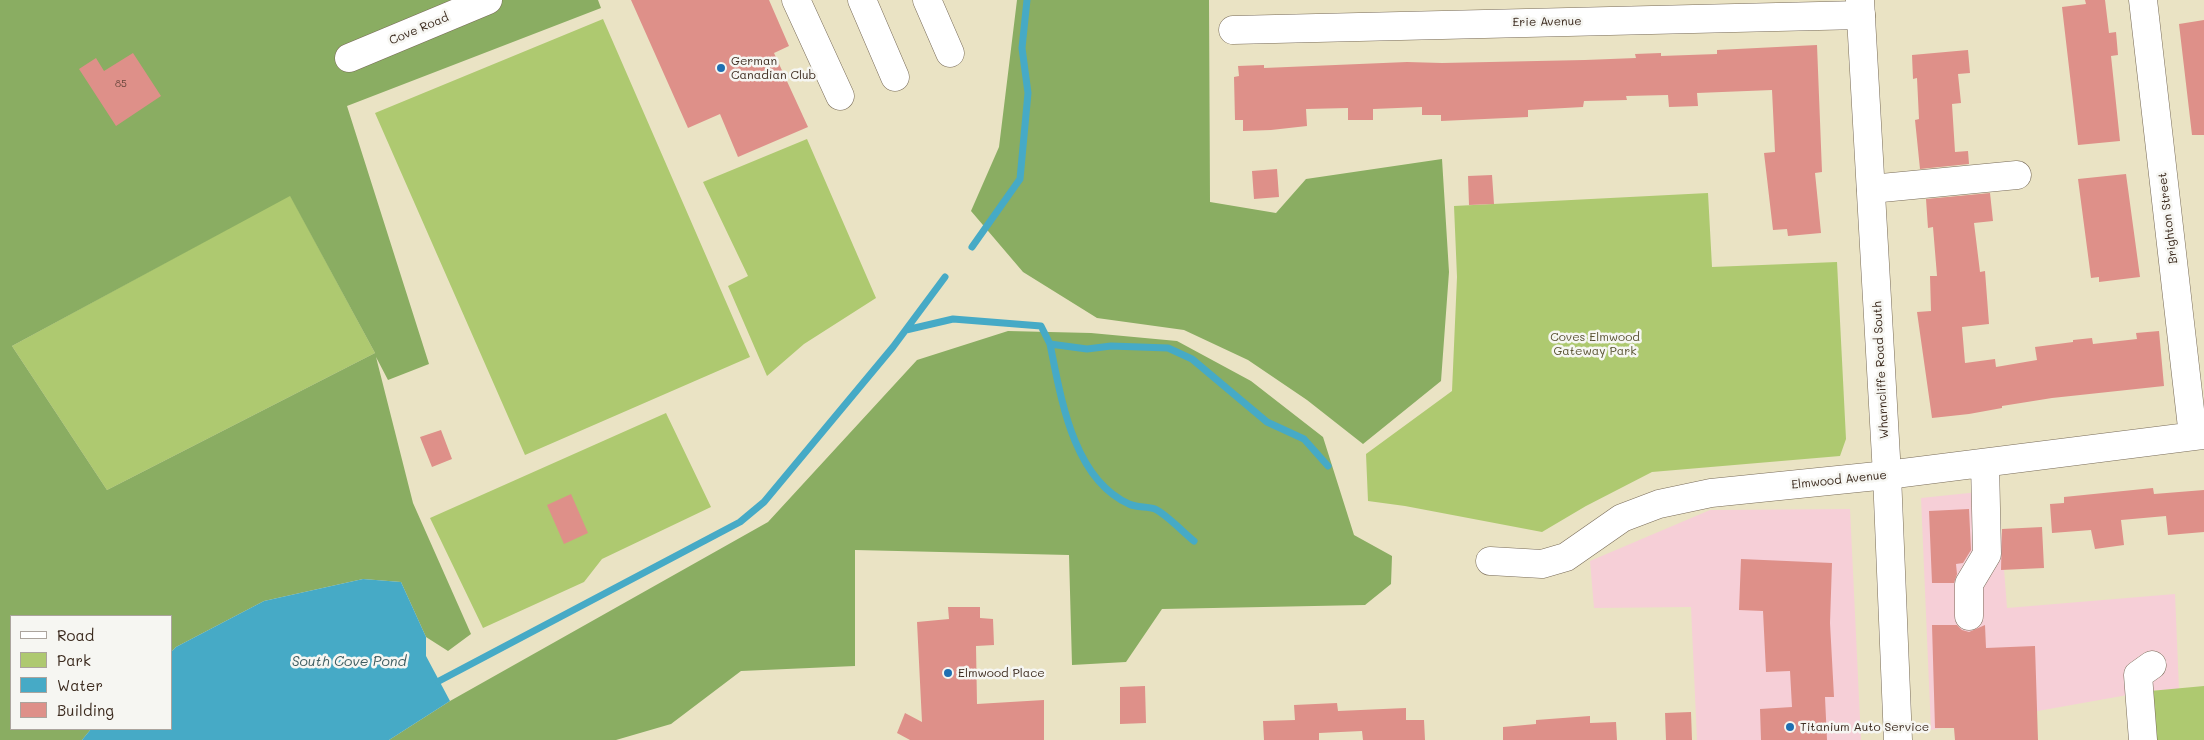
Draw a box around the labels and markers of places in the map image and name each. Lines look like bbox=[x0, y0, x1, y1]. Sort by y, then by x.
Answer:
place label: German Canadian Club bbox=[731, 54, 816, 82]
marker: German Canadian Club bbox=[715, 62, 727, 74]
place label: Elmwood Place bbox=[958, 666, 1045, 680]
marker: Elmwood Place bbox=[942, 667, 954, 679]
place label: Titanium Auto Service bbox=[1800, 720, 1929, 734]
marker: Titanium Auto Service bbox=[1784, 721, 1796, 733]

